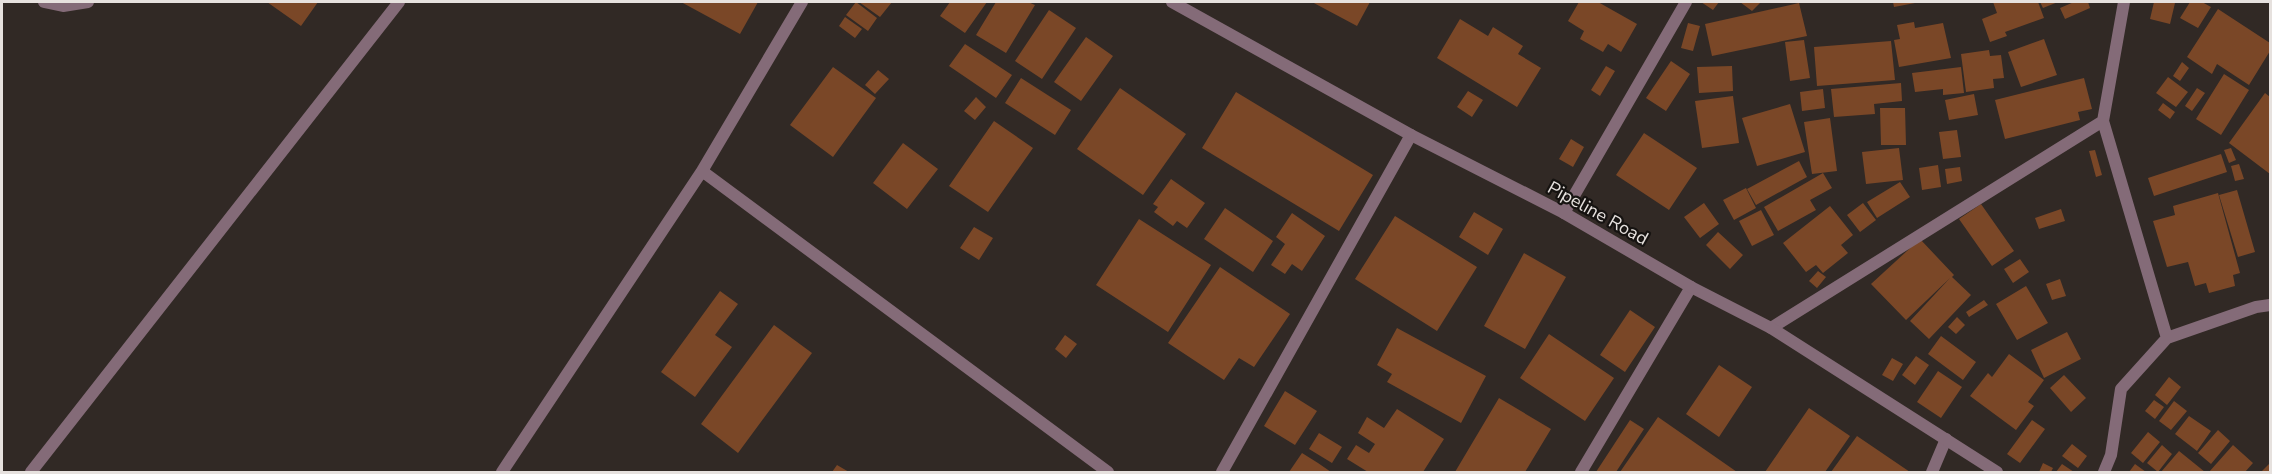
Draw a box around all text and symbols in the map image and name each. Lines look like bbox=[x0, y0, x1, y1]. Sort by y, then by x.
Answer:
street label: Pipeline Road bbox=[1543, 175, 1653, 251]

